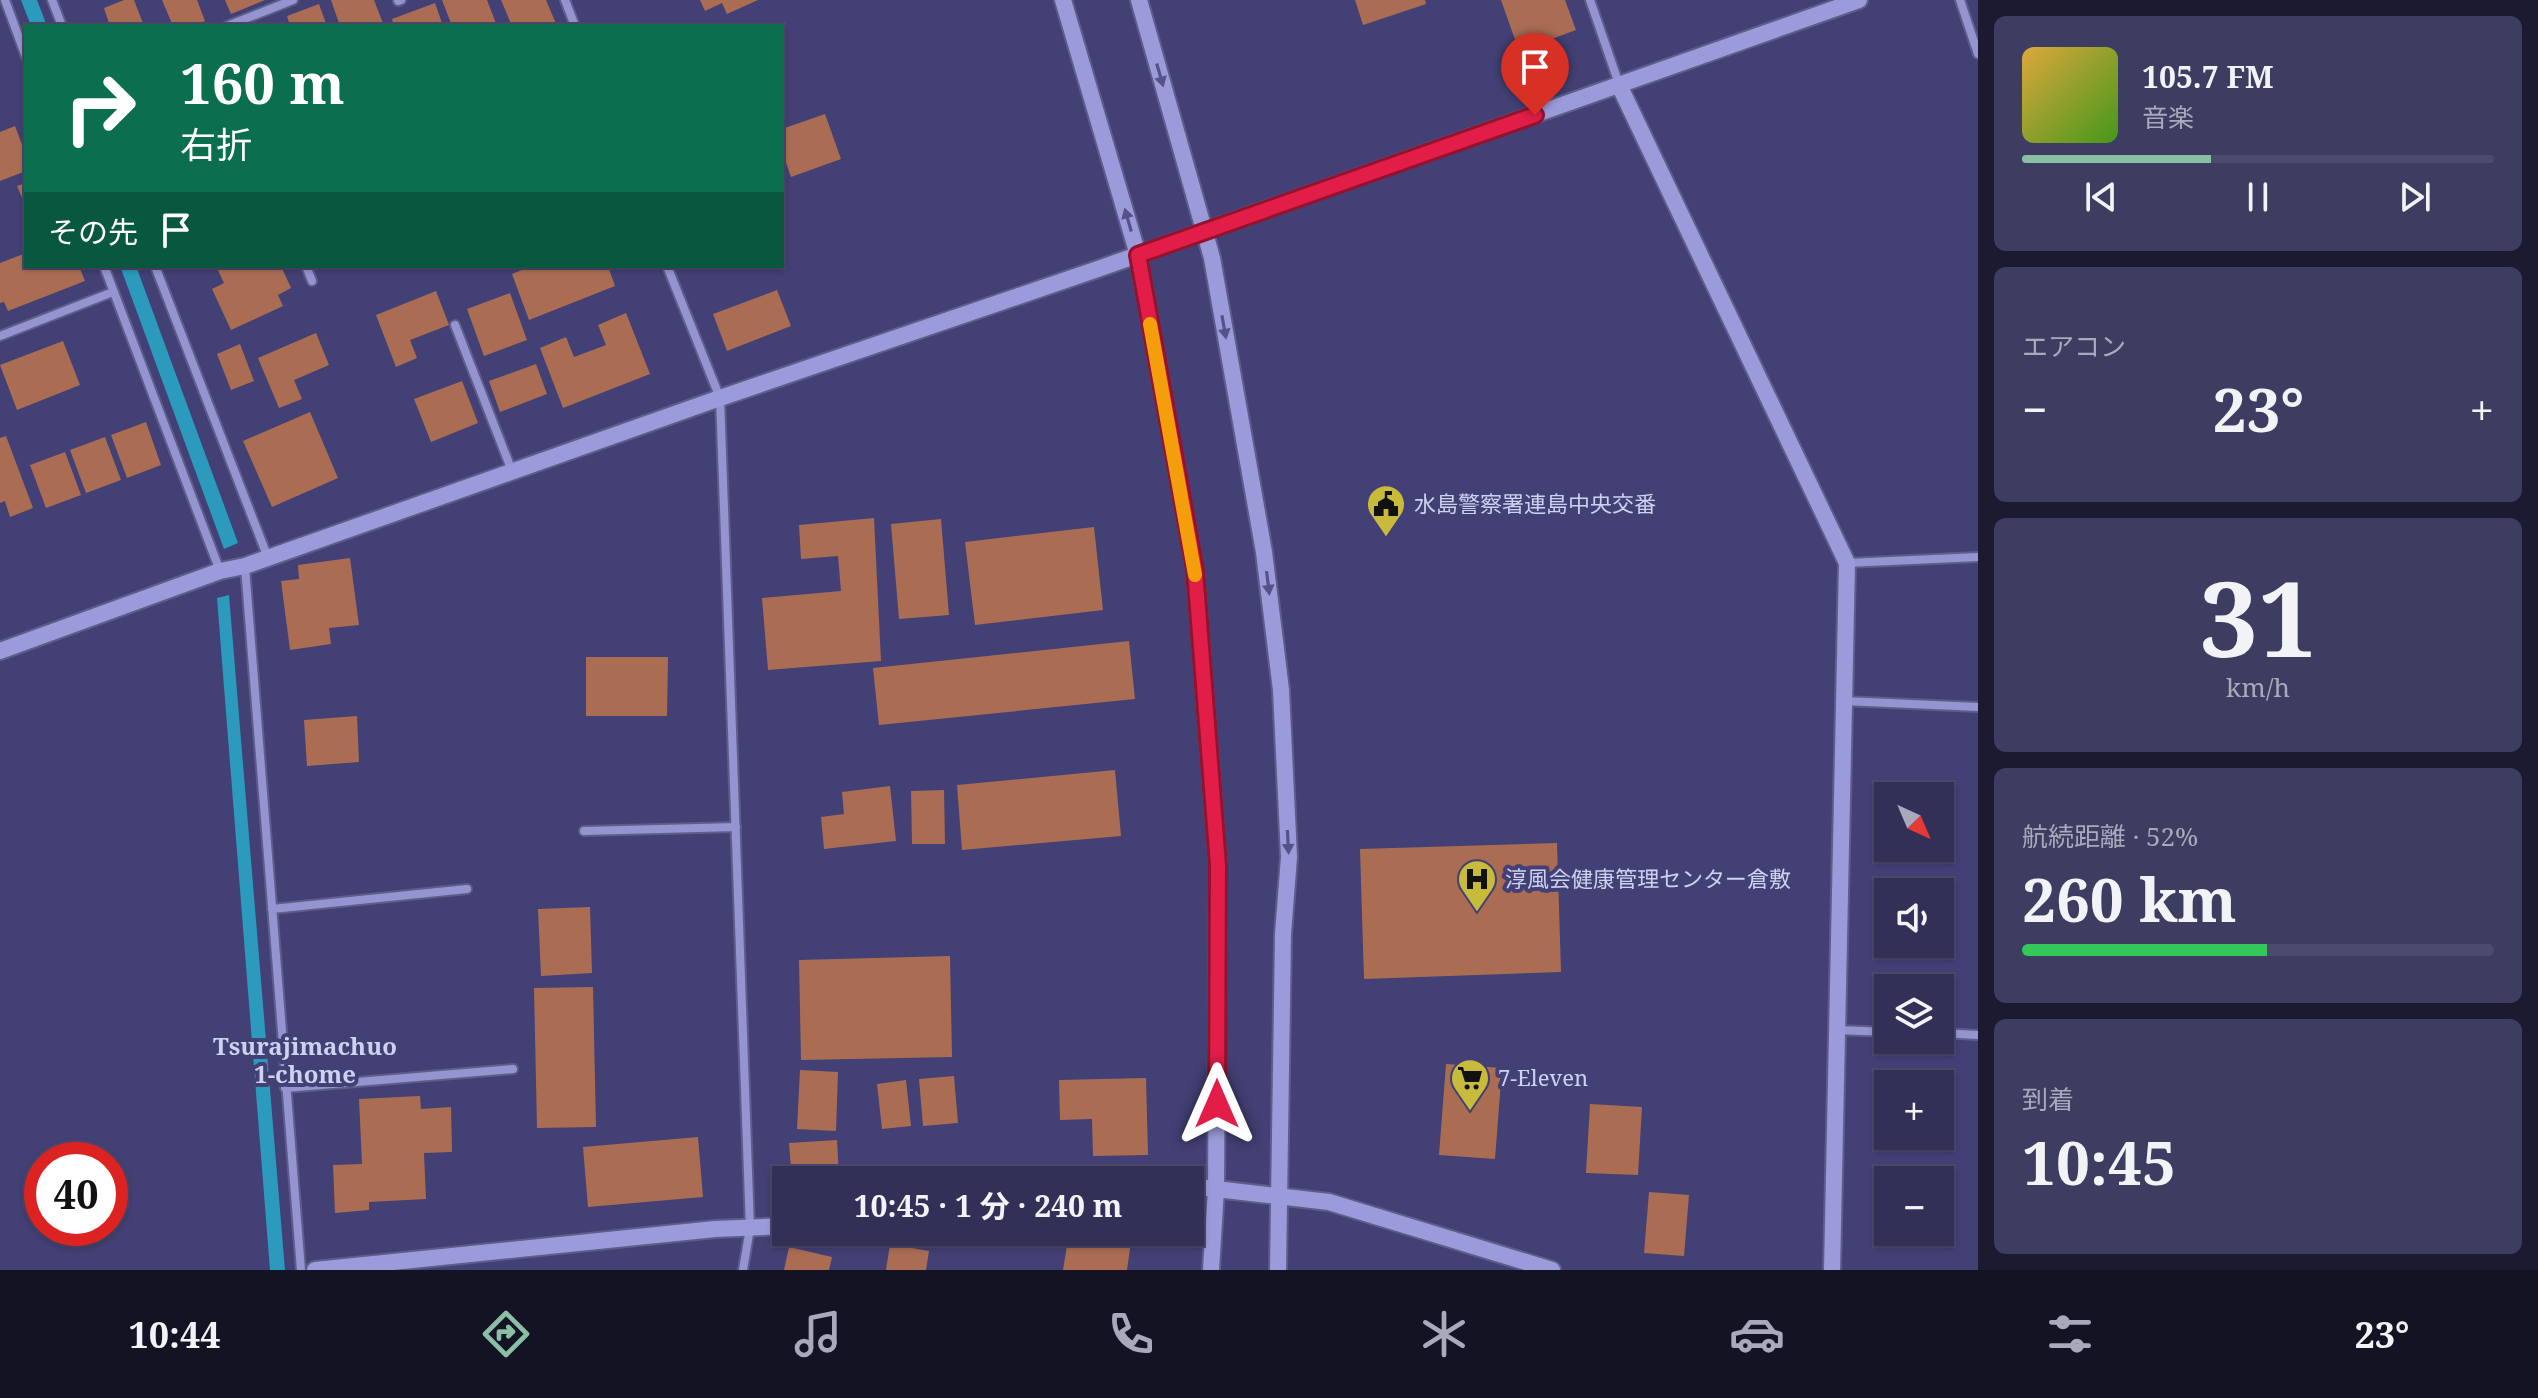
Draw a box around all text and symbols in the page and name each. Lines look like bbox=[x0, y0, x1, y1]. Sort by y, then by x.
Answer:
pin bbox=[1501, 33, 1569, 115]
text: 160 m bbox=[180, 44, 345, 120]
icon: arrive bbox=[1513, 45, 1557, 89]
icon: right bbox=[48, 56, 152, 160]
text: 105.7 FM bbox=[2142, 56, 2274, 97]
one-way arrow bbox=[1154, 64, 1167, 88]
text: 音楽 bbox=[2142, 99, 2194, 135]
text: 右折 bbox=[180, 120, 252, 169]
icon: previous bbox=[2079, 175, 2123, 219]
icon: pause bbox=[2236, 175, 2280, 219]
icon: next bbox=[2393, 175, 2437, 219]
one-way arrow bbox=[1121, 207, 1134, 231]
icon: arrive bbox=[154, 208, 198, 252]
text: その先 bbox=[48, 211, 138, 252]
one-way arrow bbox=[1219, 315, 1231, 340]
text: エアコン bbox=[2022, 328, 2126, 364]
text: 23° bbox=[2213, 368, 2304, 450]
text: − bbox=[2022, 379, 2047, 439]
text: + bbox=[2469, 379, 2494, 439]
public building icon: 水島警察署連島中央交番 bbox=[1365, 483, 1407, 538]
place label: 水島警察署連島中央交番 bbox=[1414, 488, 1656, 518]
text: 31 bbox=[2199, 546, 2317, 687]
one-way arrow bbox=[1262, 571, 1275, 596]
text: km/h bbox=[2226, 669, 2290, 705]
north arrow bbox=[1874, 782, 1954, 862]
map controls bbox=[1874, 782, 1954, 1246]
text: 航続距離 · 52% bbox=[2022, 818, 2198, 854]
one-way arrow bbox=[1282, 830, 1295, 855]
hospital icon: 淳風会健康管理センター倉敷 bbox=[1456, 858, 1498, 913]
text: 260 km bbox=[2022, 858, 2237, 940]
place label: 淳風会健康管理センター倉敷 bbox=[1505, 863, 1791, 893]
button: sound bbox=[1874, 878, 1954, 958]
button: layers bbox=[1874, 974, 1954, 1054]
district label: Tsurajimachuo 1-chome bbox=[213, 1029, 397, 1090]
supermarket icon: 7-Eleven bbox=[1449, 1057, 1491, 1112]
position arrow bbox=[1175, 1062, 1259, 1146]
place label: 7-Eleven bbox=[1498, 1062, 1588, 1092]
button: + bbox=[1874, 1070, 1954, 1150]
text: 到着 bbox=[2022, 1081, 2074, 1117]
text: 10:45 bbox=[2022, 1121, 2176, 1203]
speed limit sign: 40 bbox=[24, 1142, 128, 1246]
button: − bbox=[1874, 1166, 1954, 1246]
text: 10:45 · 1 分 · 240 m bbox=[854, 1185, 1122, 1226]
icon: directions bbox=[478, 1306, 534, 1362]
icon: music bbox=[790, 1306, 846, 1362]
icon: phone bbox=[1103, 1306, 1159, 1362]
icon: climate bbox=[1416, 1306, 1472, 1362]
icon: car bbox=[1729, 1306, 1785, 1362]
icon: filters bbox=[2042, 1306, 2098, 1362]
text: 10:44 bbox=[128, 1310, 221, 1359]
text: 23° bbox=[2354, 1310, 2410, 1359]

